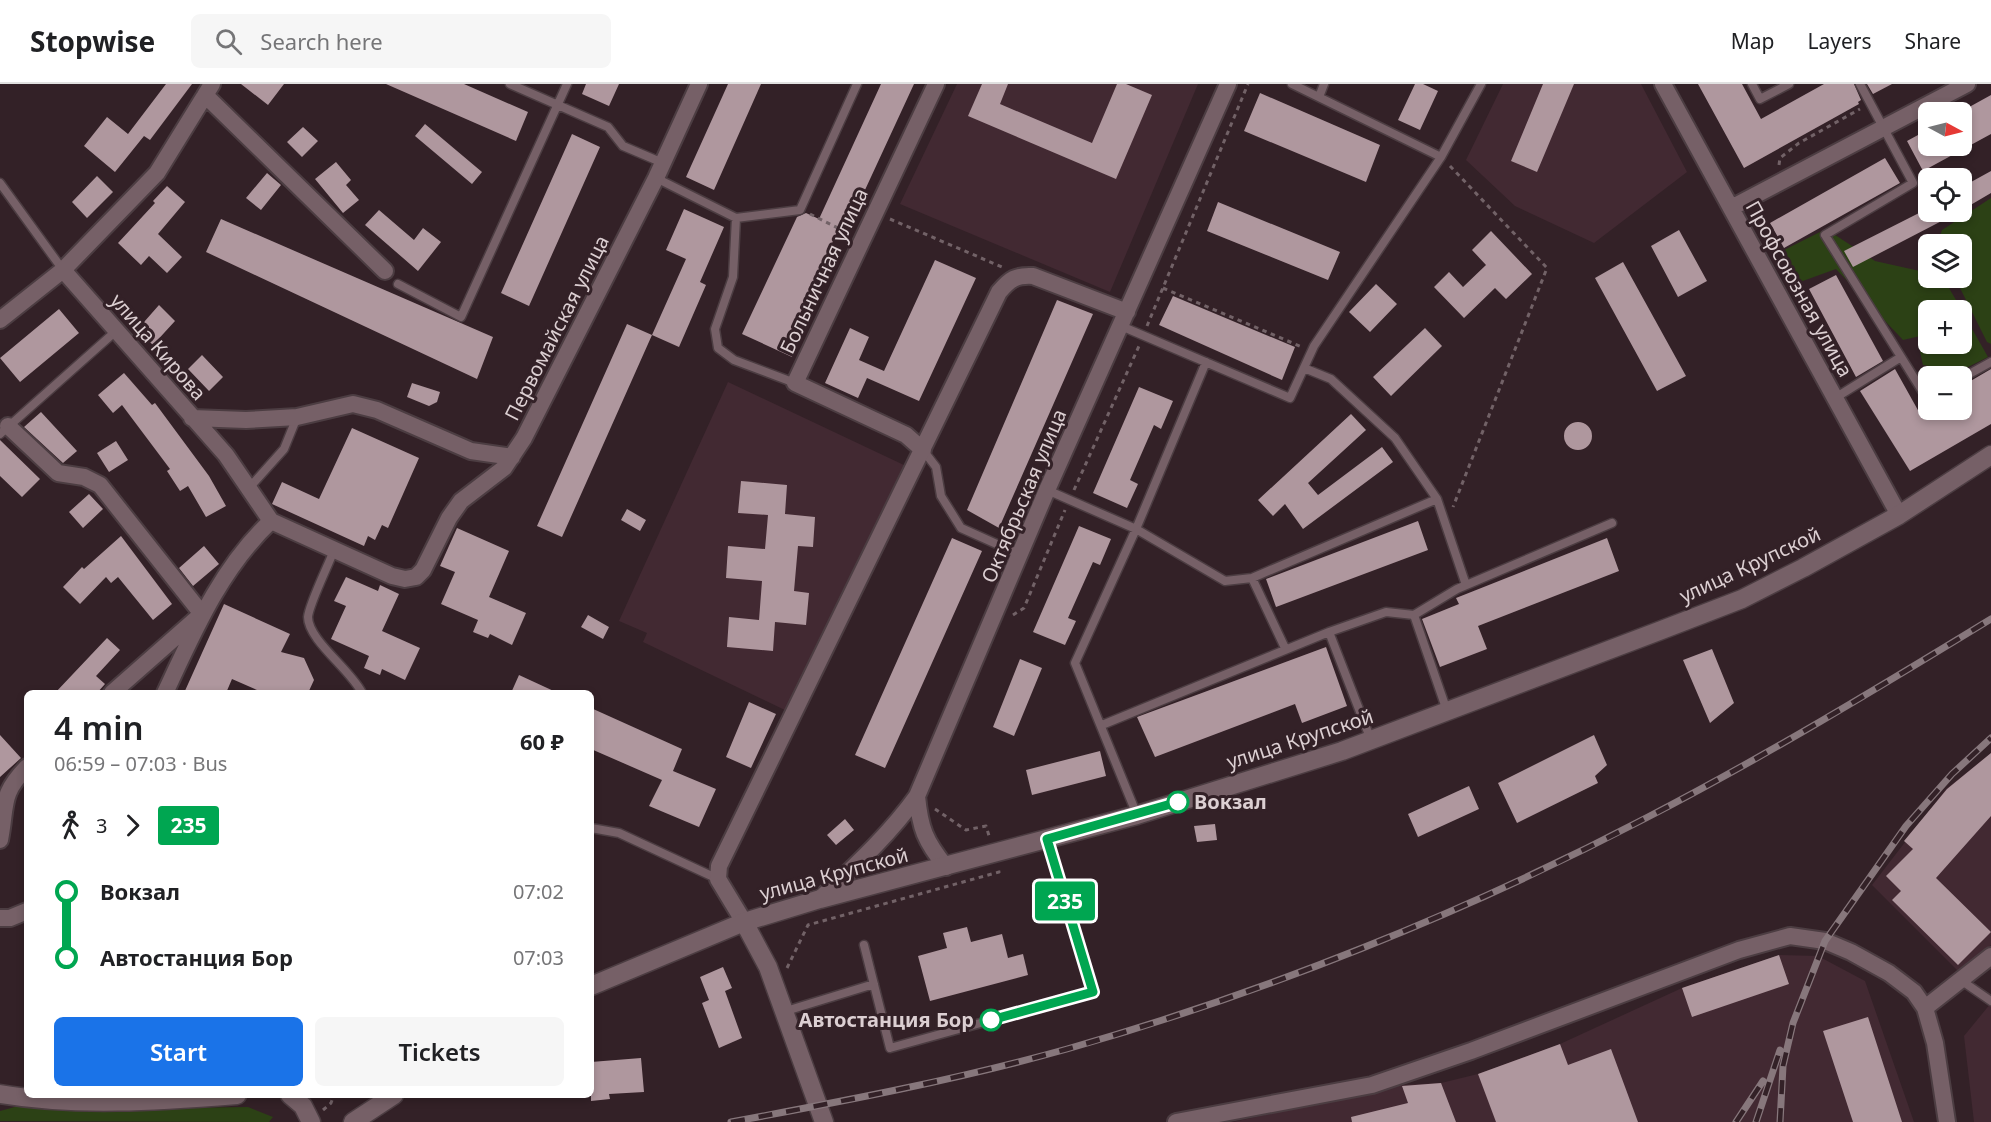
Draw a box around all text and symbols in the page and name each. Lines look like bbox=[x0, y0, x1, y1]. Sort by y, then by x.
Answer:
search box bbox=[191, 14, 611, 68]
text: Stopwise bbox=[30, 22, 155, 60]
icon: search bbox=[212, 25, 245, 58]
text: Search here bbox=[260, 26, 383, 56]
text: Map bbox=[1731, 27, 1775, 55]
text: Layers bbox=[1808, 27, 1872, 55]
text: Share bbox=[1905, 27, 1961, 55]
north arrow bbox=[1918, 102, 1972, 156]
map controls bbox=[1918, 102, 1972, 420]
button: locate bbox=[1918, 168, 1972, 222]
street label: Больничная улица bbox=[773, 183, 874, 358]
street label: Профсоюзная улица bbox=[1740, 196, 1859, 382]
street label: Первомайская улица bbox=[498, 231, 615, 425]
button: layers bbox=[1918, 234, 1972, 288]
street label: улица Кирова bbox=[104, 288, 212, 406]
button: + bbox=[1918, 300, 1972, 354]
button: − bbox=[1918, 366, 1972, 420]
street label: Октябрьская улица bbox=[975, 405, 1072, 587]
street label: улица Крупской bbox=[1675, 520, 1825, 609]
street label: улица Крупской bbox=[1223, 702, 1377, 775]
text: 4 min bbox=[54, 705, 144, 750]
text: 60 ₽ bbox=[520, 726, 564, 756]
text: 06:59 – 07:03 · Bus bbox=[54, 750, 227, 777]
place label: Вокзал bbox=[1194, 788, 1267, 815]
marker: Вокзал bbox=[1167, 791, 1189, 813]
icon: walk bbox=[54, 809, 87, 842]
icon: forward bbox=[116, 809, 149, 842]
text: 235 bbox=[170, 811, 207, 839]
text: 3 bbox=[96, 812, 107, 839]
street label: улица Крупской bbox=[757, 841, 911, 906]
text: Вокзал bbox=[100, 876, 180, 906]
text: 07:02 bbox=[513, 878, 564, 905]
line badge: 235 bbox=[1030, 882, 1100, 920]
text: 235 bbox=[1047, 887, 1083, 915]
text: Автостанция Бор bbox=[100, 942, 293, 972]
text: 07:03 bbox=[513, 944, 564, 971]
place label: Автостанция Бор bbox=[799, 1006, 974, 1033]
marker: Автостанция Бор bbox=[980, 1009, 1002, 1031]
button: Start bbox=[54, 1017, 303, 1086]
button: Tickets bbox=[315, 1017, 564, 1086]

